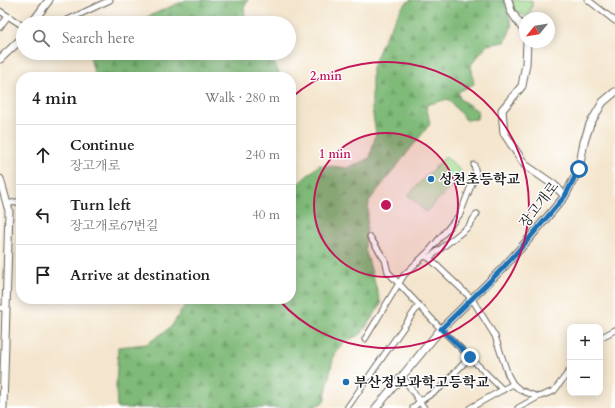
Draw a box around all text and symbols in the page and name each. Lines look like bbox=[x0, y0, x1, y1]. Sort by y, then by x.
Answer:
north arrow bbox=[519, 12, 555, 48]
search box bbox=[16, 16, 296, 60]
icon: search bbox=[30, 27, 52, 49]
text: Search here bbox=[62, 28, 135, 48]
text: 2 min bbox=[310, 68, 342, 84]
text: 4 min bbox=[32, 87, 77, 110]
text: Walk · 280 m bbox=[205, 89, 280, 107]
text: Continue bbox=[70, 135, 135, 155]
icon: ahead bbox=[32, 144, 54, 166]
text: 240 m bbox=[246, 146, 280, 164]
text: 1 min bbox=[319, 146, 351, 162]
text: 장고개로 bbox=[70, 157, 120, 175]
route start bbox=[570, 160, 588, 178]
place label: 성천초등학교 bbox=[439, 170, 521, 189]
marker: 성천초등학교 bbox=[426, 174, 436, 184]
street label: 장고개로 bbox=[515, 177, 563, 232]
text: Turn left bbox=[70, 195, 131, 215]
centre of rings bbox=[379, 198, 393, 212]
icon: left bbox=[32, 204, 54, 226]
text: 40 m bbox=[252, 206, 280, 224]
text: 장고개로67번길 bbox=[70, 217, 159, 235]
icon: arrive bbox=[32, 264, 54, 286]
text: Arrive at destination bbox=[70, 265, 210, 285]
map controls bbox=[567, 324, 603, 396]
button: + bbox=[567, 324, 603, 360]
route end bbox=[461, 348, 479, 366]
button: − bbox=[567, 360, 603, 396]
place label: 부산정보과학고등학교 bbox=[354, 373, 490, 392]
marker: 부산정보과학고등학교 bbox=[341, 377, 351, 387]

